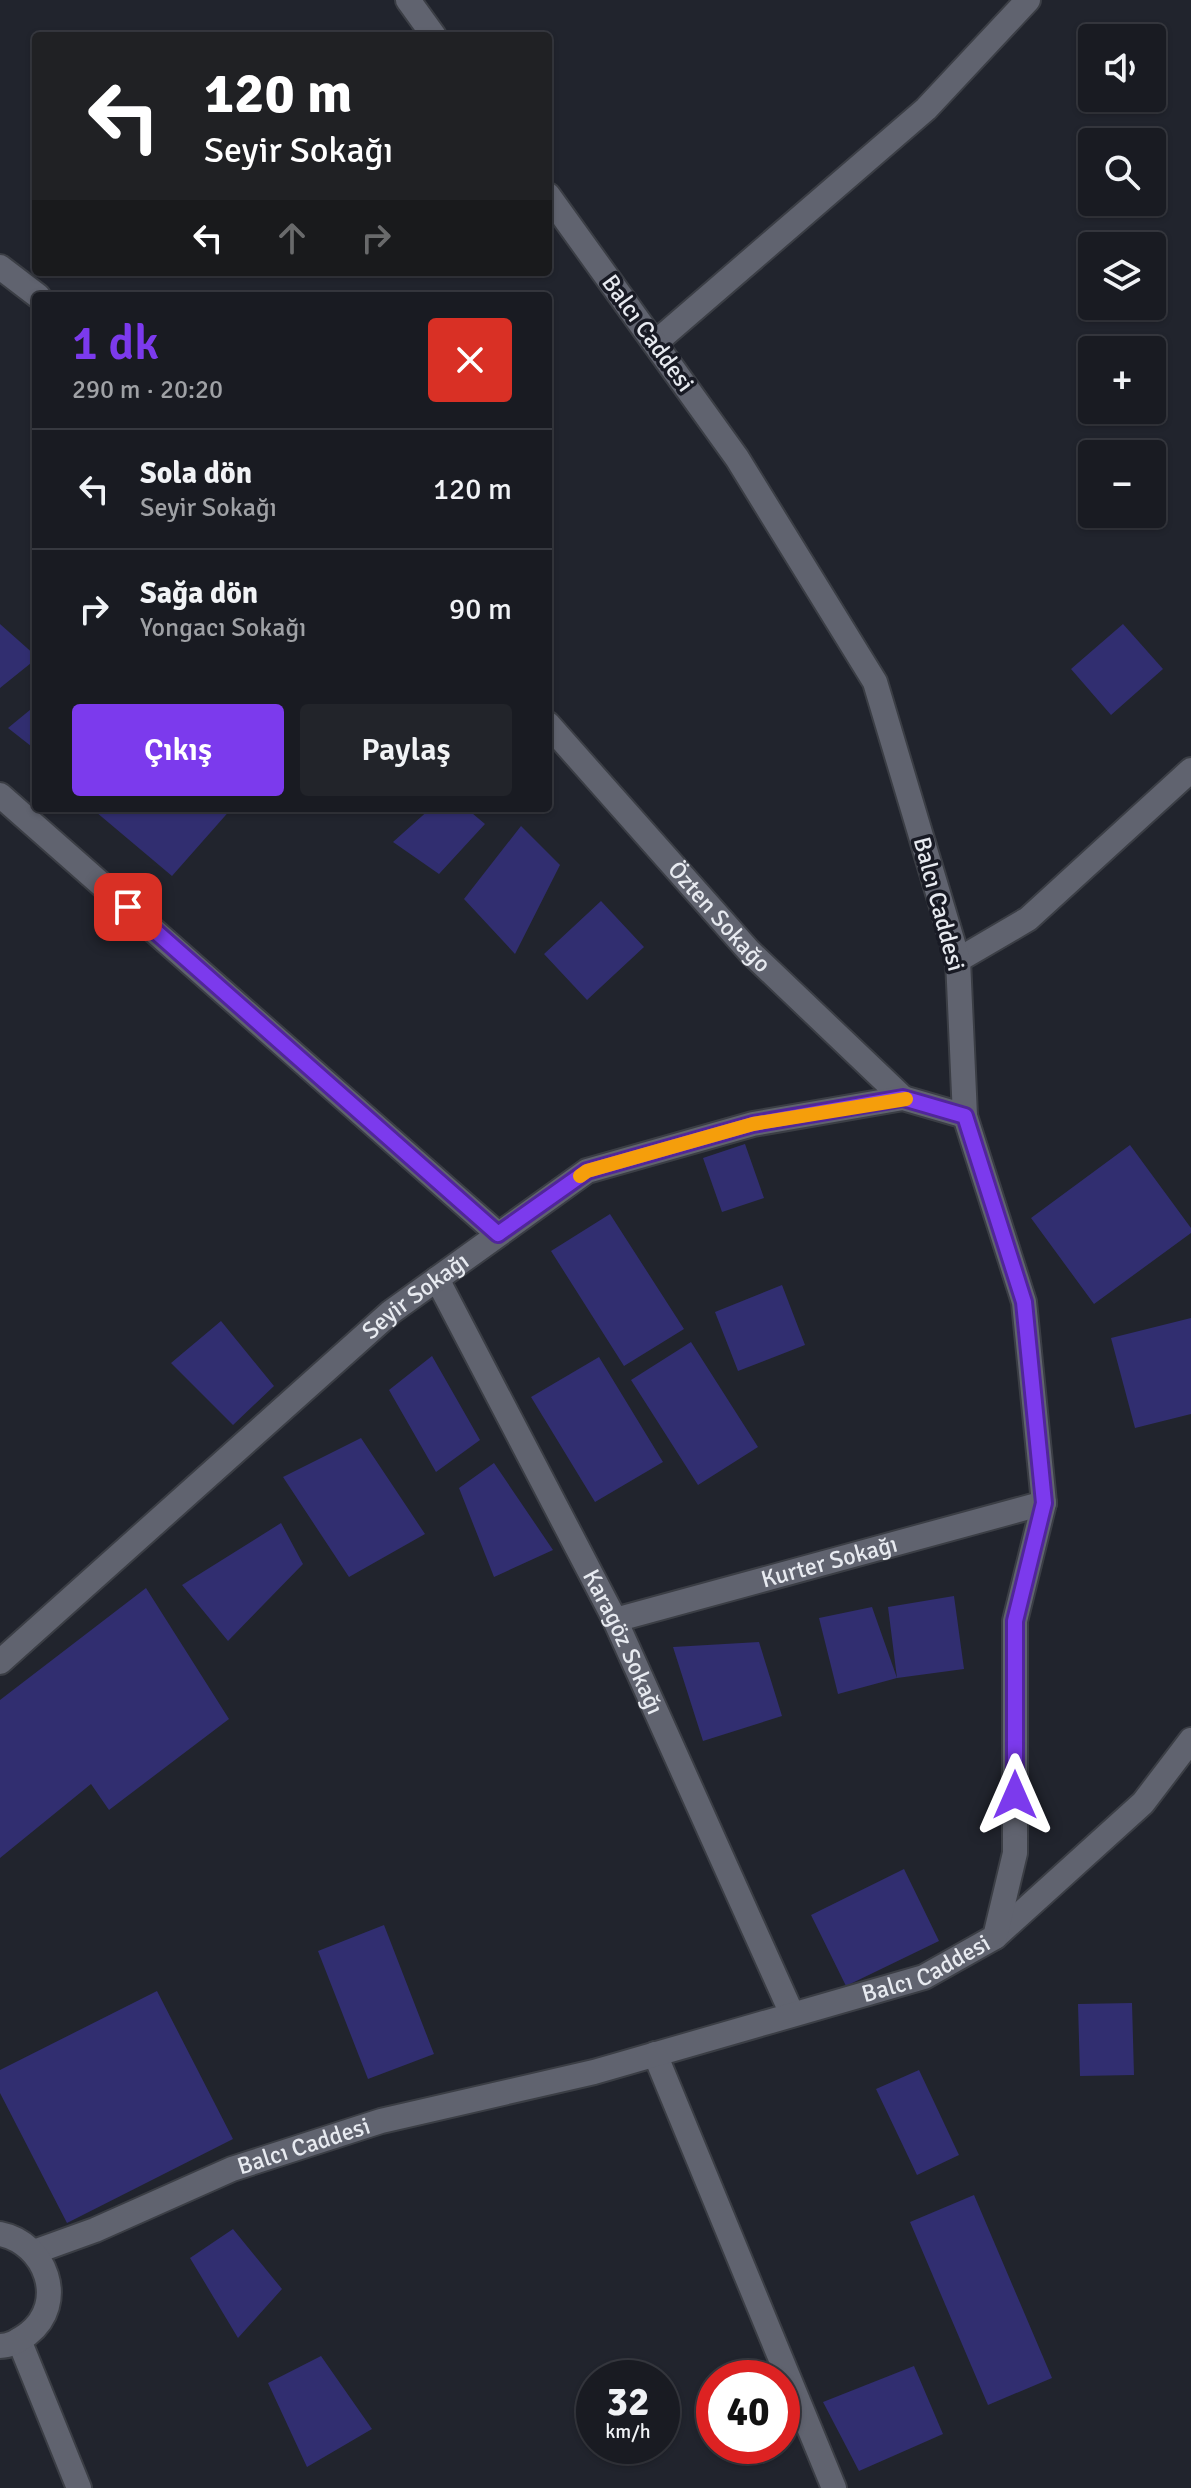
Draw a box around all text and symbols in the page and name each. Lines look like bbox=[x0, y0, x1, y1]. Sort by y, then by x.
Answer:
map controls bbox=[1078, 24, 1166, 528]
button: sound bbox=[1078, 24, 1166, 112]
text: 120 m bbox=[204, 59, 352, 128]
icon: left bbox=[72, 64, 176, 168]
text: Seyir Sokağı bbox=[204, 128, 393, 173]
button: search bbox=[1078, 128, 1166, 216]
icon: left bbox=[186, 216, 230, 260]
icon: ahead bbox=[270, 216, 314, 260]
icon: right bbox=[354, 216, 398, 260]
button: layers bbox=[1078, 232, 1166, 320]
street label: Balcı Caddesi bbox=[595, 268, 701, 398]
text: 1 dk bbox=[72, 314, 159, 373]
button: close bbox=[428, 318, 512, 402]
button: + bbox=[1078, 336, 1166, 424]
text: 290 m · 20:20 bbox=[72, 374, 223, 406]
button: − bbox=[1078, 440, 1166, 528]
text: Sola dön bbox=[140, 455, 252, 492]
icon: left bbox=[72, 467, 116, 511]
text: 120 m bbox=[433, 471, 512, 508]
text: Seyir Sokağı bbox=[140, 492, 277, 524]
text: Sağa dön bbox=[140, 575, 258, 612]
icon: right bbox=[72, 587, 116, 631]
text: 90 m bbox=[449, 591, 512, 628]
text: Yongacı Sokağı bbox=[140, 612, 306, 644]
button: Çıkış bbox=[72, 704, 284, 796]
button: Paylaş bbox=[300, 704, 512, 796]
street label: Balcı Caddesi bbox=[907, 834, 971, 974]
street label: Özten Sokağo bbox=[661, 855, 777, 979]
pin bbox=[94, 873, 162, 941]
icon: arrive bbox=[106, 885, 150, 929]
street label: Seyir Sokağı bbox=[356, 1246, 475, 1346]
street label: Kurter Sokağı bbox=[758, 1529, 901, 1594]
street label: Karagöz Sokağı bbox=[576, 1564, 670, 1719]
position arrow bbox=[973, 1753, 1057, 1837]
street label: Balcı Caddesi bbox=[858, 1928, 995, 2009]
street label: Balcı Caddesi bbox=[233, 2111, 374, 2181]
speed limit sign: 40 bbox=[696, 2360, 800, 2464]
text: 32 bbox=[606, 2377, 650, 2427]
text: km/h bbox=[605, 2419, 651, 2444]

